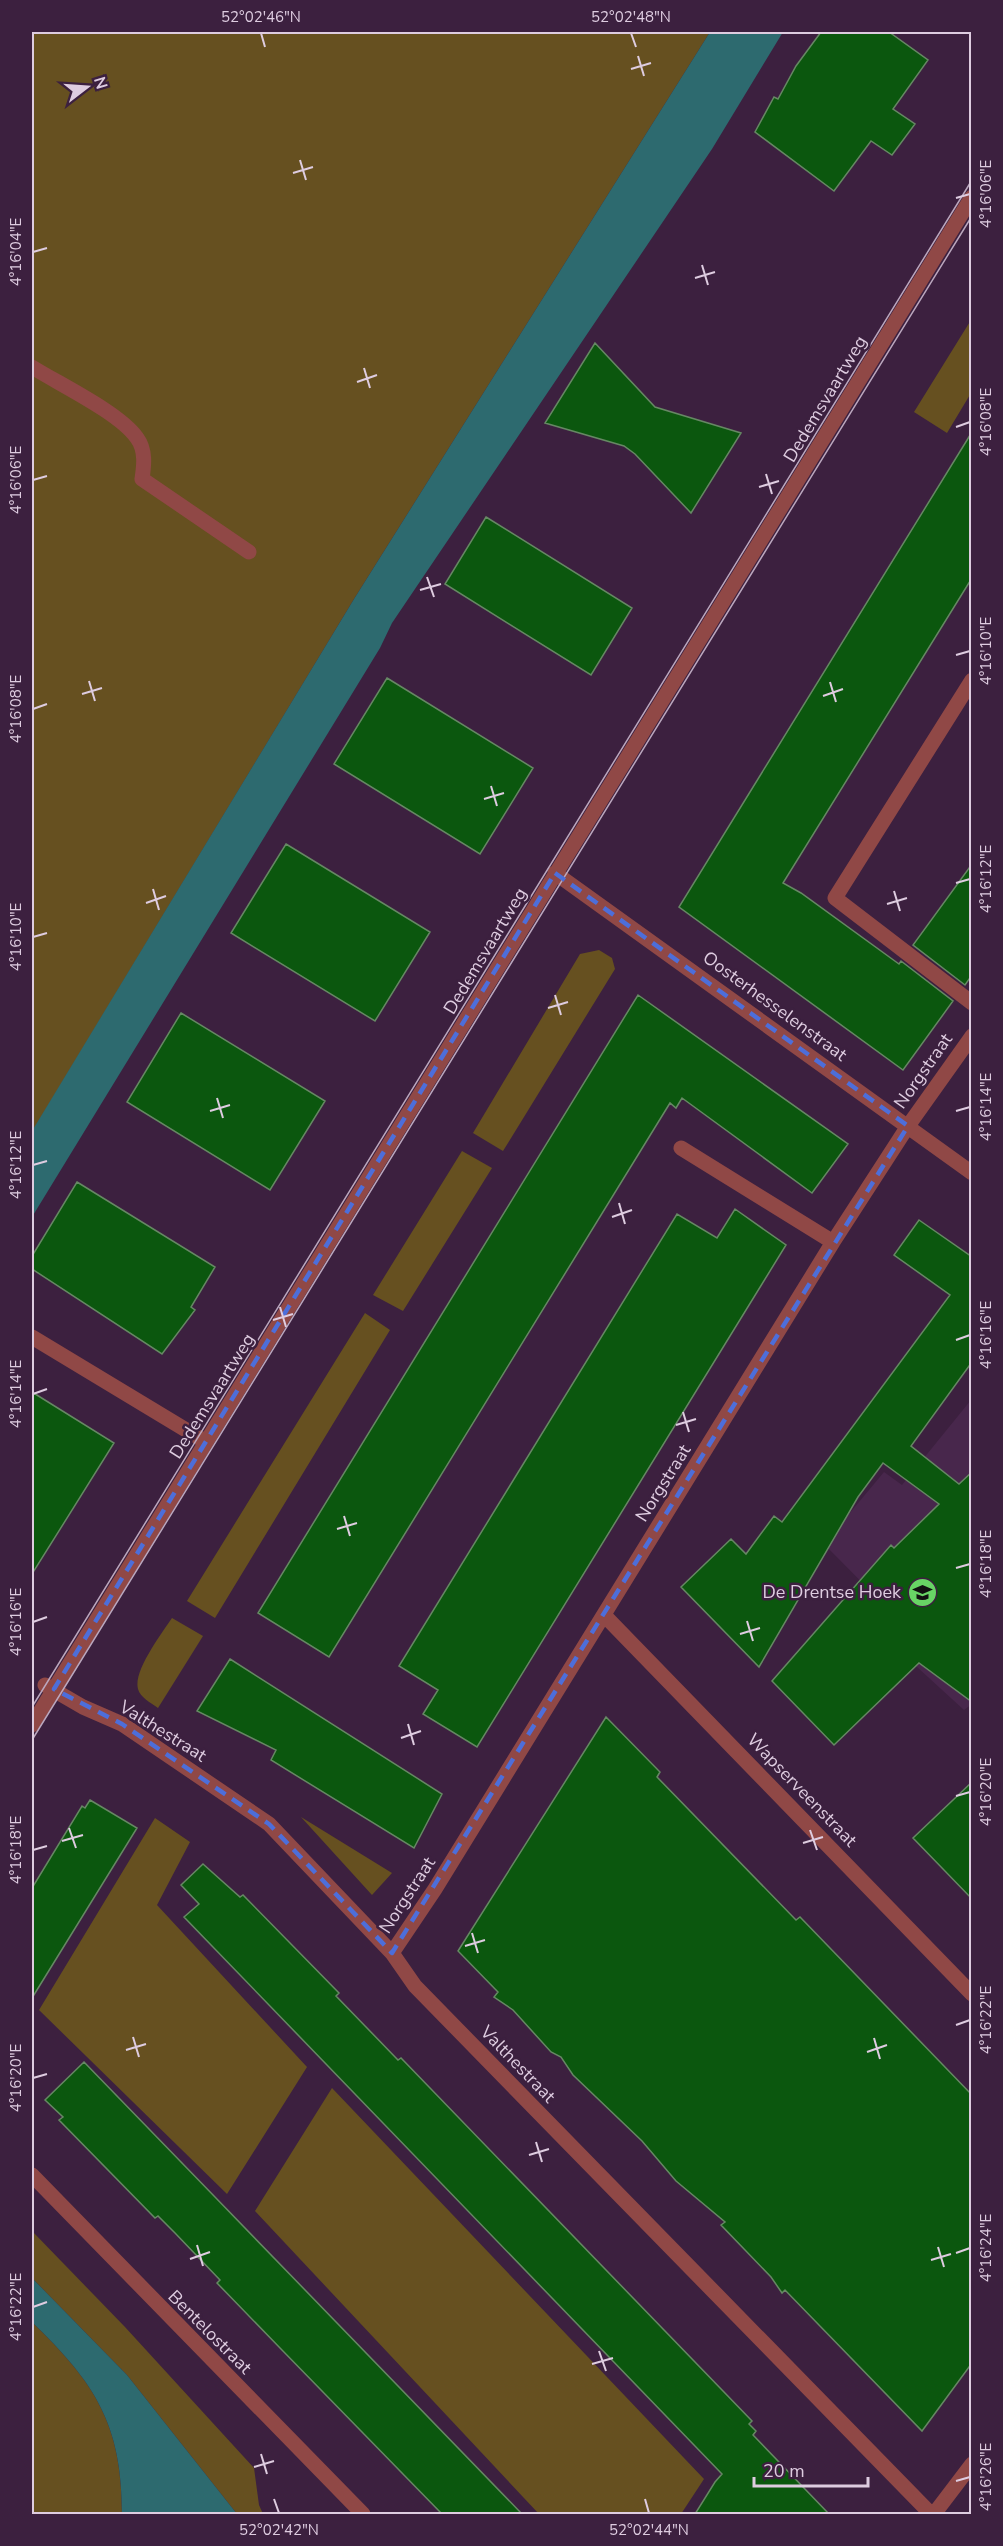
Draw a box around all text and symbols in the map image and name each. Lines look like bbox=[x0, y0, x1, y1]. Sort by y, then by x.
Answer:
text: 52°02'46"N bbox=[221, 7, 301, 27]
text: 52°02'48"N bbox=[591, 7, 671, 27]
north arrow bbox=[57, 57, 117, 117]
text: N bbox=[88, 74, 113, 92]
text: 4°16'06"E bbox=[976, 160, 996, 228]
text: 4°16'04"E bbox=[6, 218, 26, 286]
street label: Dedemsvaartweg bbox=[778, 331, 872, 467]
text: 4°16'08"E bbox=[976, 388, 996, 456]
text: 4°16'06"E bbox=[6, 446, 26, 514]
text: 4°16'10"E bbox=[976, 617, 996, 685]
text: 4°16'08"E bbox=[6, 675, 26, 743]
text: 4°16'12"E bbox=[976, 845, 996, 913]
street label: Dedemsvaartweg bbox=[438, 883, 532, 1019]
text: 4°16'10"E bbox=[6, 903, 26, 971]
street label: Oosterhesselenstraat bbox=[698, 945, 853, 1067]
street label: Norgstraat bbox=[888, 1028, 958, 1113]
text: 4°16'14"E bbox=[976, 1073, 996, 1141]
text: 4°16'12"E bbox=[6, 1131, 26, 1199]
text: 4°16'16"E bbox=[976, 1301, 996, 1369]
street label: Dedemsvaartweg bbox=[164, 1329, 260, 1463]
text: 4°16'14"E bbox=[6, 1360, 26, 1428]
street label: Norgstraat bbox=[630, 1439, 697, 1526]
text: 4°16'18"E bbox=[976, 1530, 996, 1598]
school or university icon: De Drentse Hoek bbox=[906, 1576, 938, 1608]
place label: De Drentse Hoek bbox=[763, 1580, 902, 1604]
text: 4°16'16"E bbox=[6, 1588, 26, 1656]
street label: Valthestraat bbox=[114, 1694, 212, 1768]
street label: Wapserveenstraat bbox=[742, 1728, 863, 1852]
text: 4°16'20"E bbox=[976, 1758, 996, 1826]
text: 4°16'18"E bbox=[6, 1816, 26, 1884]
street label: Norgstraat bbox=[373, 1851, 441, 1938]
text: 4°16'22"E bbox=[976, 1986, 996, 2054]
street label: Valthestraat bbox=[474, 2019, 561, 2108]
text: 4°16'20"E bbox=[6, 2044, 26, 2112]
text: 4°16'24"E bbox=[976, 2214, 996, 2282]
text: 4°16'22"E bbox=[6, 2273, 26, 2341]
street label: Bentelostraat bbox=[163, 2285, 258, 2380]
text: 4°16'26"E bbox=[976, 2443, 996, 2511]
scale bar bbox=[754, 2450, 868, 2488]
text: 20 m bbox=[763, 2459, 805, 2483]
text: 52°02'42"N bbox=[239, 2520, 319, 2540]
text: 52°02'44"N bbox=[609, 2520, 689, 2540]

